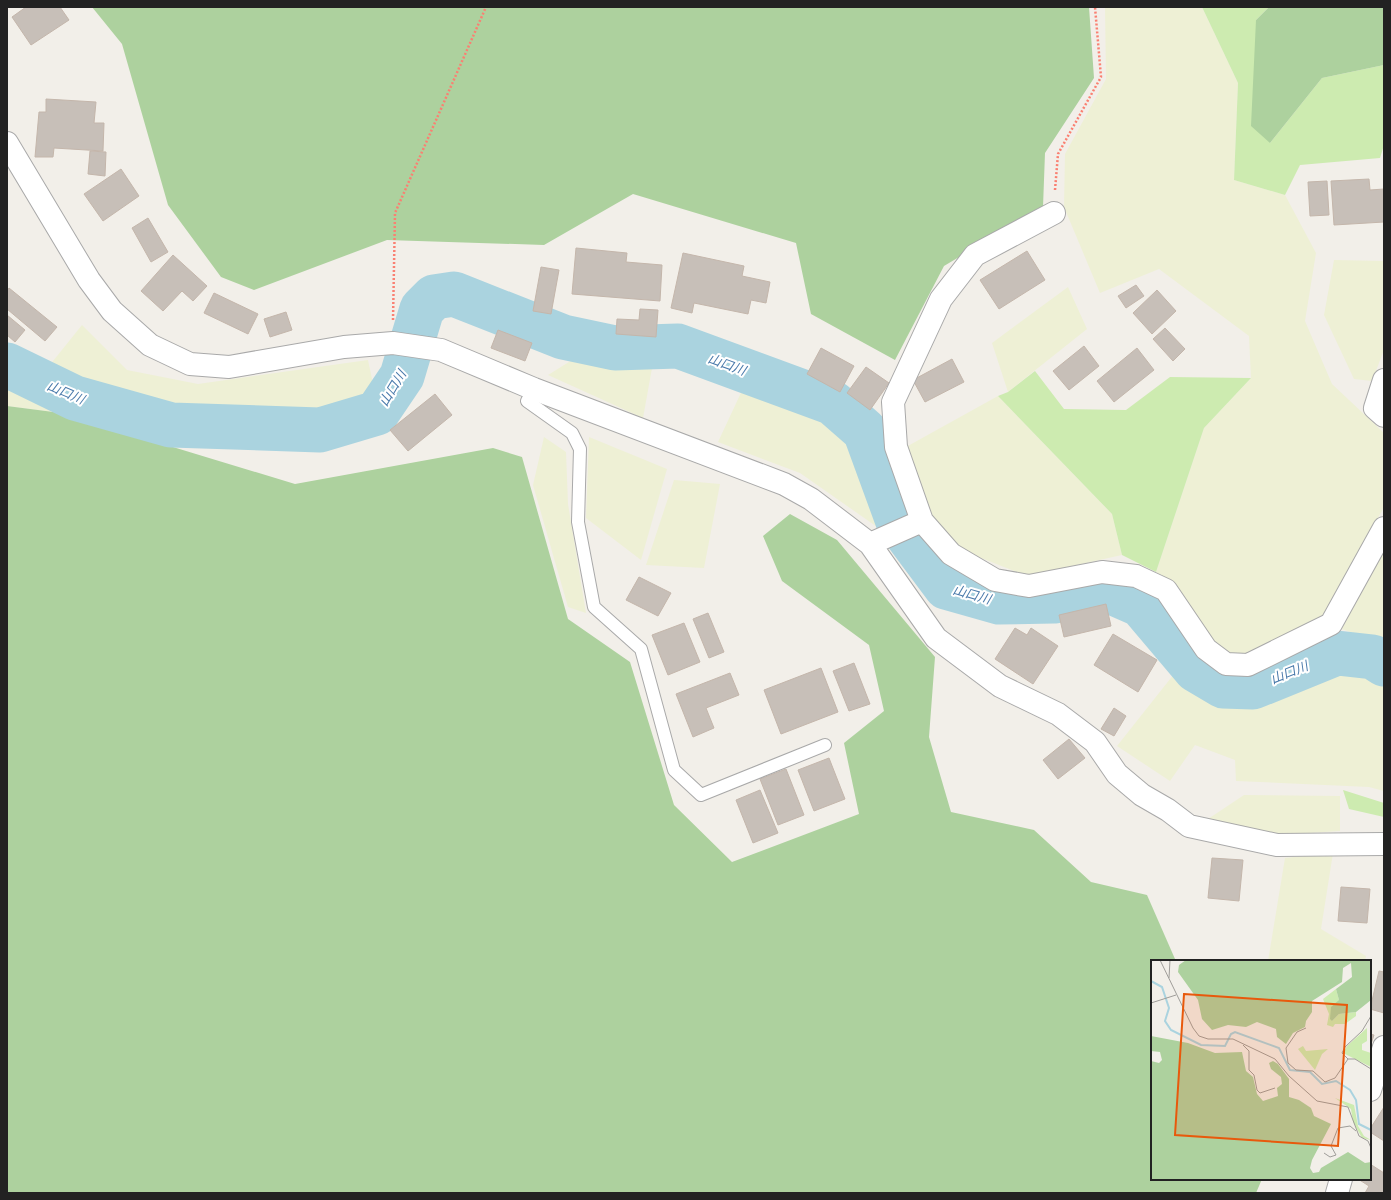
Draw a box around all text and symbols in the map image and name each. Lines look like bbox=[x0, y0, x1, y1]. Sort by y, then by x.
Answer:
water label: 山口川 bbox=[706, 350, 750, 379]
water label: 山口川 bbox=[375, 365, 410, 409]
water label: 山口川 bbox=[45, 377, 89, 408]
water label: 山口川 bbox=[951, 581, 995, 608]
water label: 山口川 bbox=[1268, 657, 1312, 687]
inset map bbox=[1151, 960, 1371, 1180]

